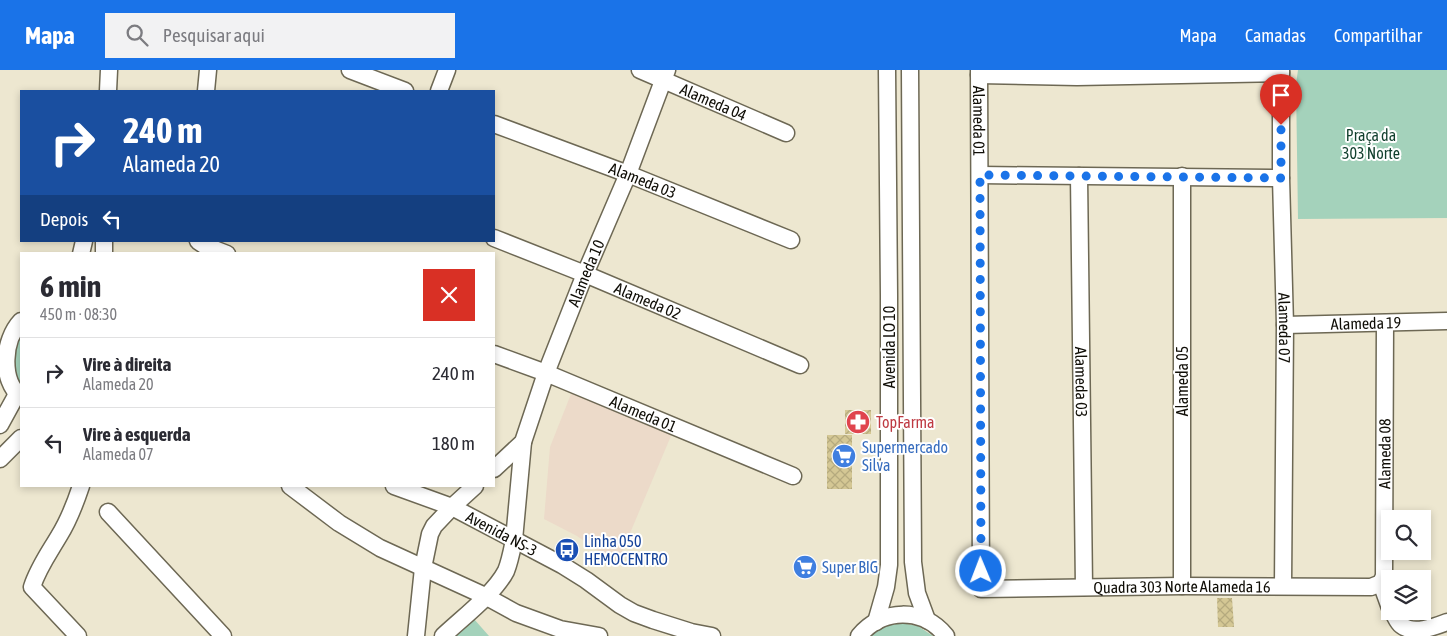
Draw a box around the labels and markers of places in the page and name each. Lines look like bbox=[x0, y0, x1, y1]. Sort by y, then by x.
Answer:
pin bbox=[1260, 74, 1302, 125]
pharmacy icon: TopFarma bbox=[845, 409, 871, 435]
place label: TopFarma bbox=[876, 413, 934, 432]
place label: Supermercado Silva bbox=[862, 438, 948, 474]
supermarket icon: Supermercado Silva bbox=[831, 443, 857, 469]
place label: Linha 050 HEMOCENTRO bbox=[584, 532, 668, 568]
bus stop icon: Linha 050 HEMOCENTRO bbox=[554, 537, 580, 563]
supermarket icon: Super BIG bbox=[792, 554, 818, 580]
place label: Super BIG bbox=[822, 558, 878, 577]

